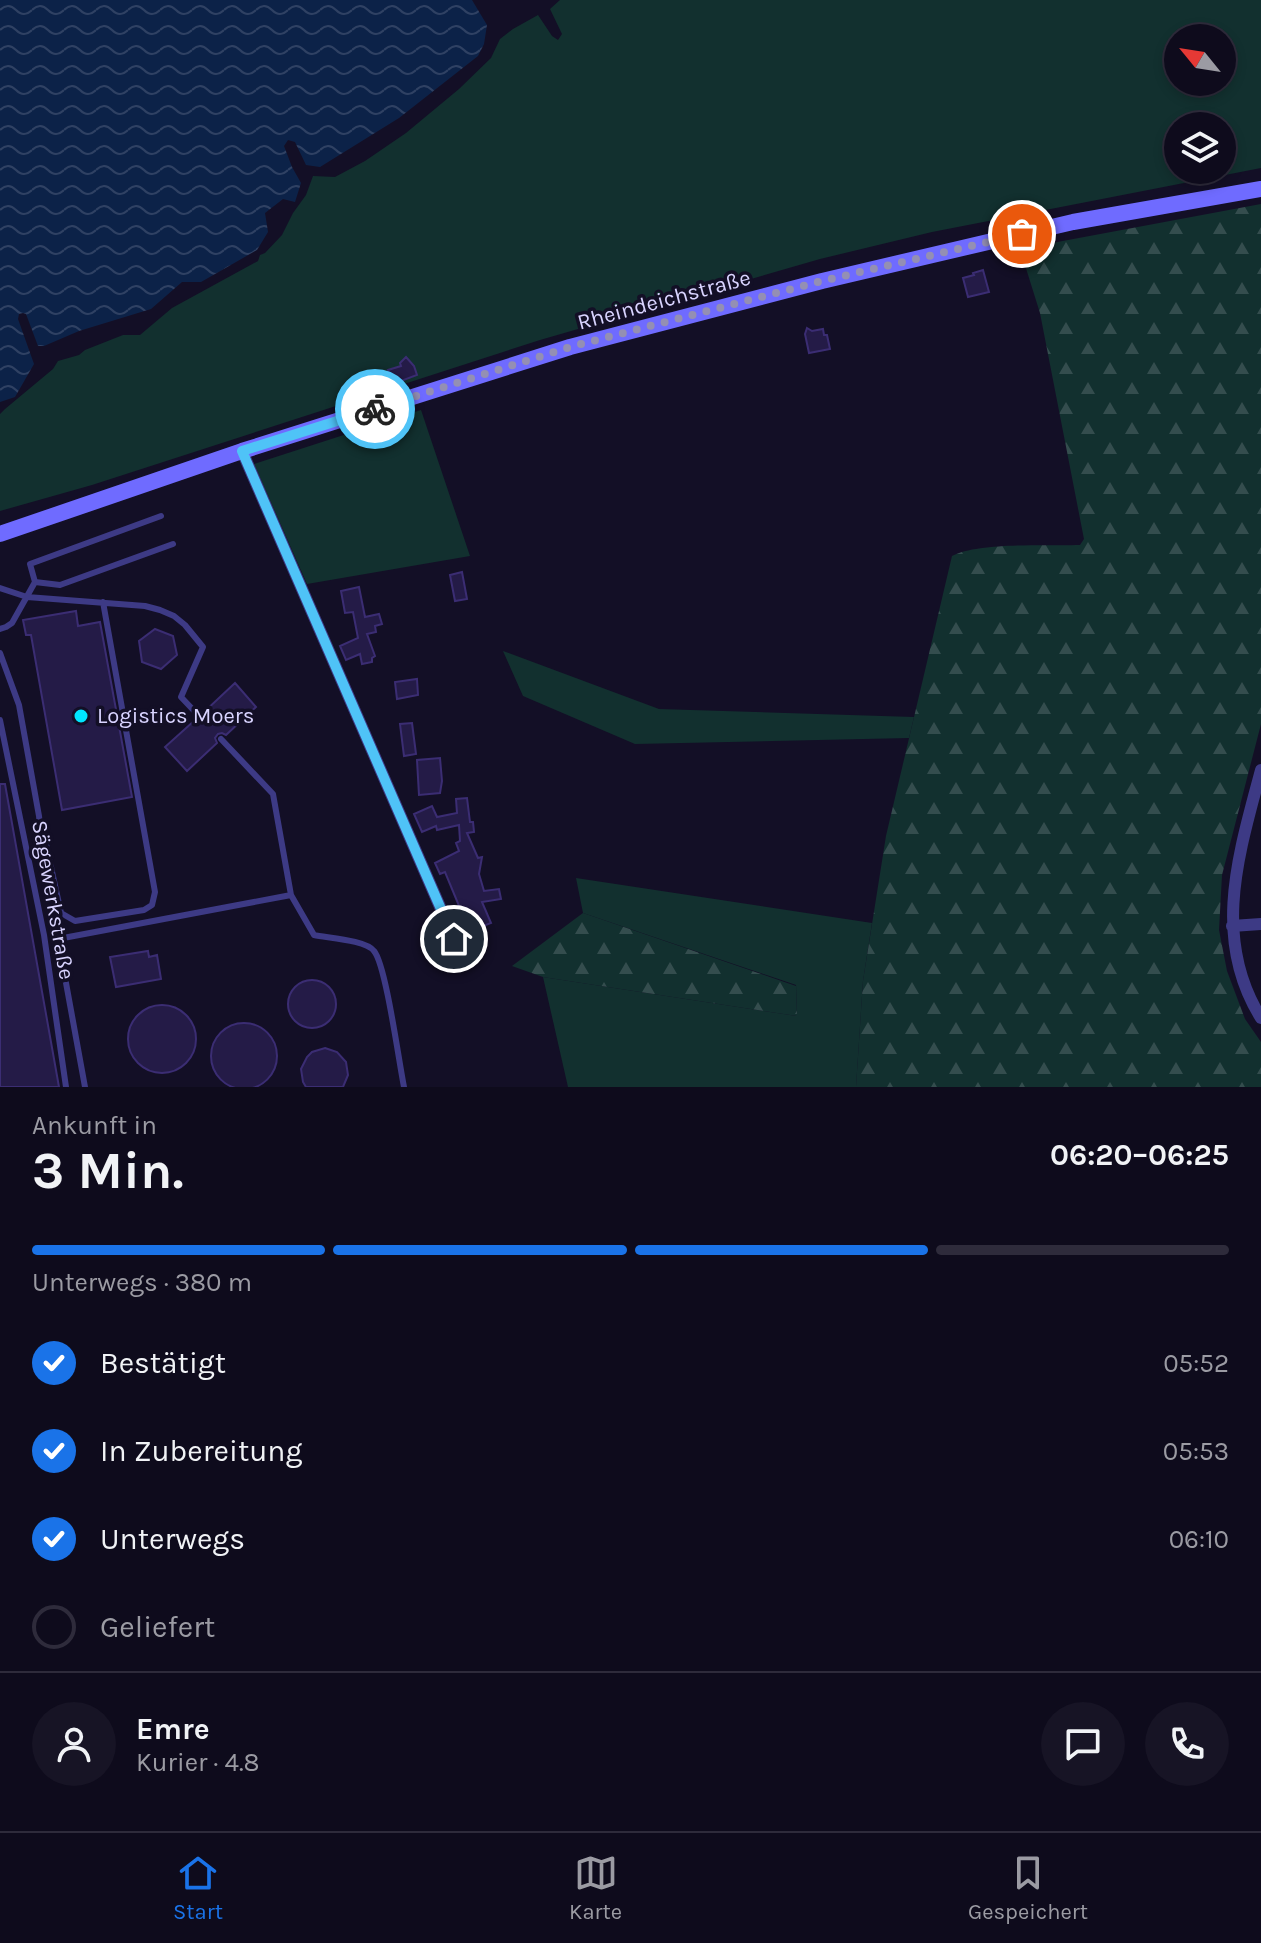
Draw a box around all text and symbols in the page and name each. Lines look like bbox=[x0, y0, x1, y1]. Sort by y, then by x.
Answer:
north arrow bbox=[1164, 24, 1236, 96]
map controls bbox=[1164, 24, 1236, 184]
button: layers bbox=[1164, 112, 1236, 184]
pin bbox=[988, 200, 1056, 268]
icon: bag bbox=[1000, 212, 1044, 256]
street label: Rheindeichstraße bbox=[575, 264, 753, 336]
courier bbox=[335, 369, 415, 449]
icon: bike bbox=[353, 387, 397, 431]
place label: Logistics Moers bbox=[97, 703, 254, 729]
marker: Logistics Moers bbox=[72, 707, 90, 725]
street label: Sägewerkstraße bbox=[26, 818, 80, 982]
pin bbox=[420, 905, 488, 973]
icon: home bbox=[432, 917, 476, 961]
text: Ankunft in bbox=[32, 1110, 157, 1141]
text: 06:20–06:25 bbox=[1050, 1137, 1229, 1173]
text: 3 Min. bbox=[32, 1140, 184, 1201]
text: Unterwegs · 380 m bbox=[32, 1267, 252, 1298]
icon: check bbox=[32, 1341, 76, 1385]
text: Bestätigt bbox=[100, 1345, 226, 1381]
text: 05:52 bbox=[1163, 1348, 1229, 1379]
icon: check bbox=[32, 1429, 76, 1473]
text: In Zubereitung bbox=[100, 1433, 302, 1469]
text: 05:53 bbox=[1163, 1436, 1229, 1467]
icon: check bbox=[32, 1517, 76, 1561]
text: Unterwegs bbox=[100, 1521, 245, 1557]
text: 06:10 bbox=[1169, 1524, 1229, 1555]
text: Geliefert bbox=[100, 1609, 215, 1645]
button: person bbox=[32, 1702, 116, 1786]
button: chat bbox=[1041, 1702, 1125, 1786]
button: phone bbox=[1145, 1702, 1229, 1786]
text: Emre bbox=[136, 1711, 210, 1747]
text: Kurier · 4.8 bbox=[136, 1747, 260, 1778]
tab: Start bbox=[173, 1851, 223, 1925]
tab: Karte bbox=[569, 1851, 622, 1925]
tab: Gespeichert bbox=[968, 1851, 1088, 1925]

